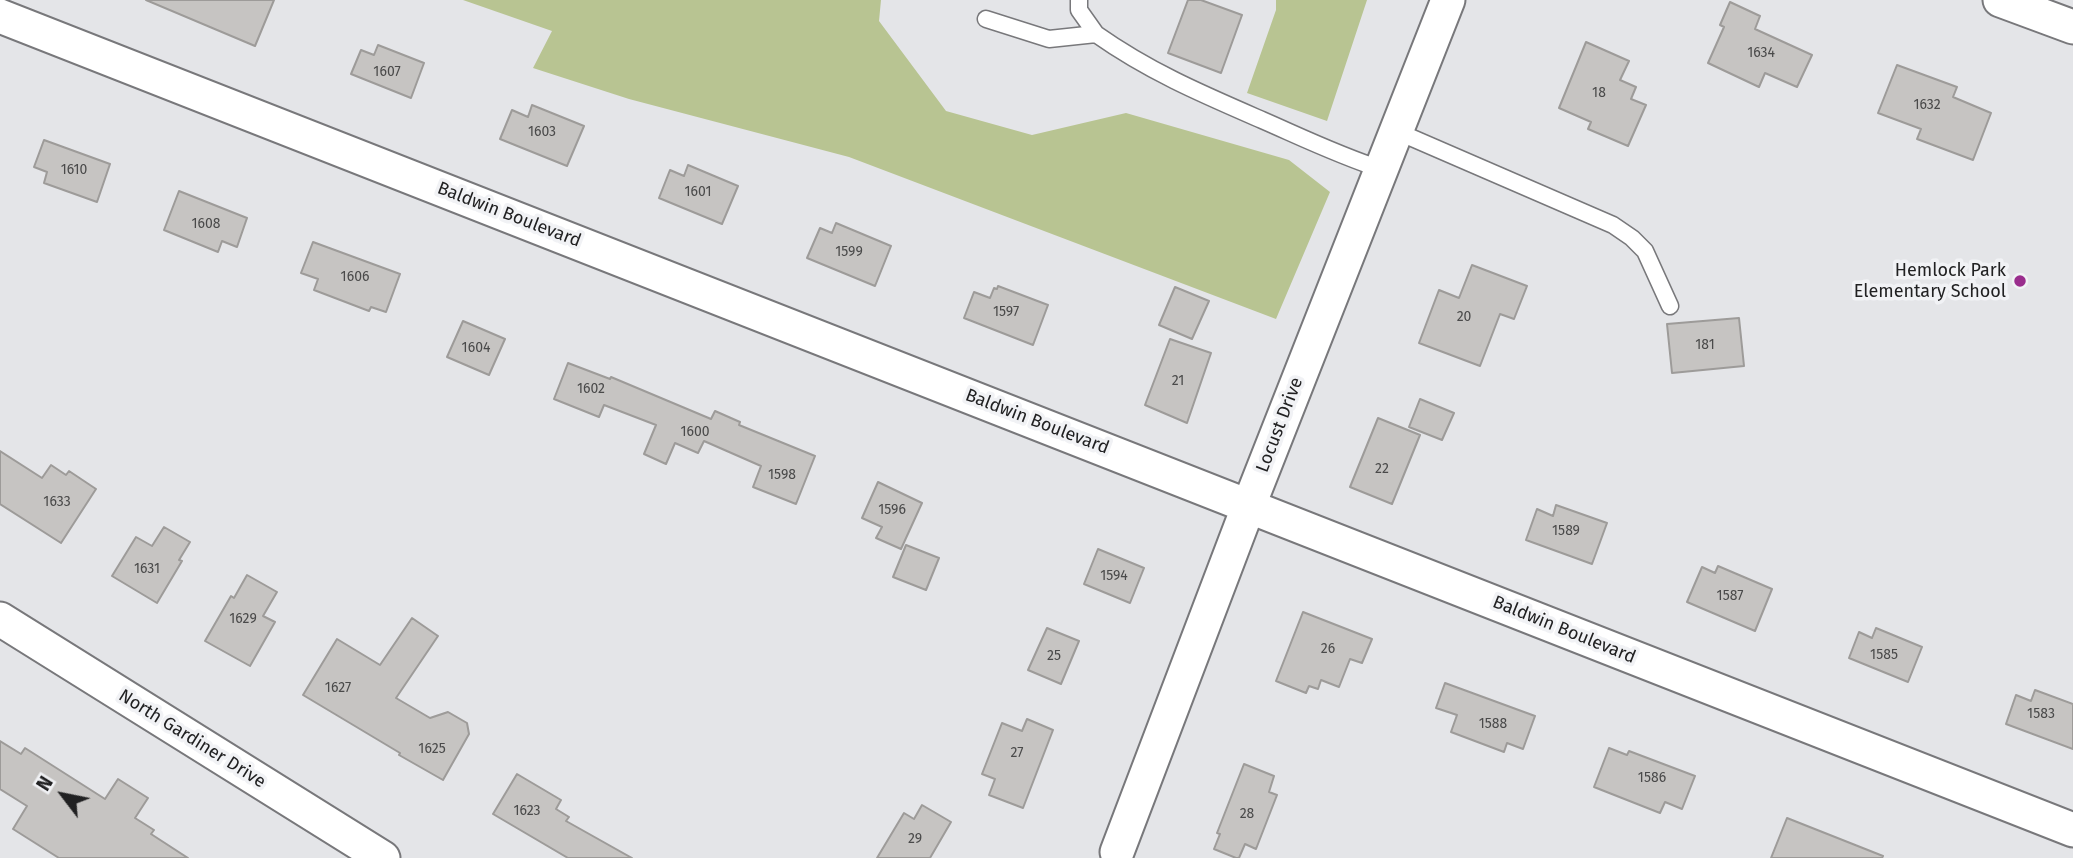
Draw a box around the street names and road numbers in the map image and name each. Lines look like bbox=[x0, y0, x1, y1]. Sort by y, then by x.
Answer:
street label: Baldwin Boulevard bbox=[434, 178, 584, 252]
street label: Locust Drive bbox=[1252, 375, 1308, 475]
street label: Baldwin Boulevard bbox=[962, 385, 1112, 459]
street label: Baldwin Boulevard bbox=[1489, 591, 1639, 669]
street label: North Gardiner Drive bbox=[115, 685, 269, 793]

